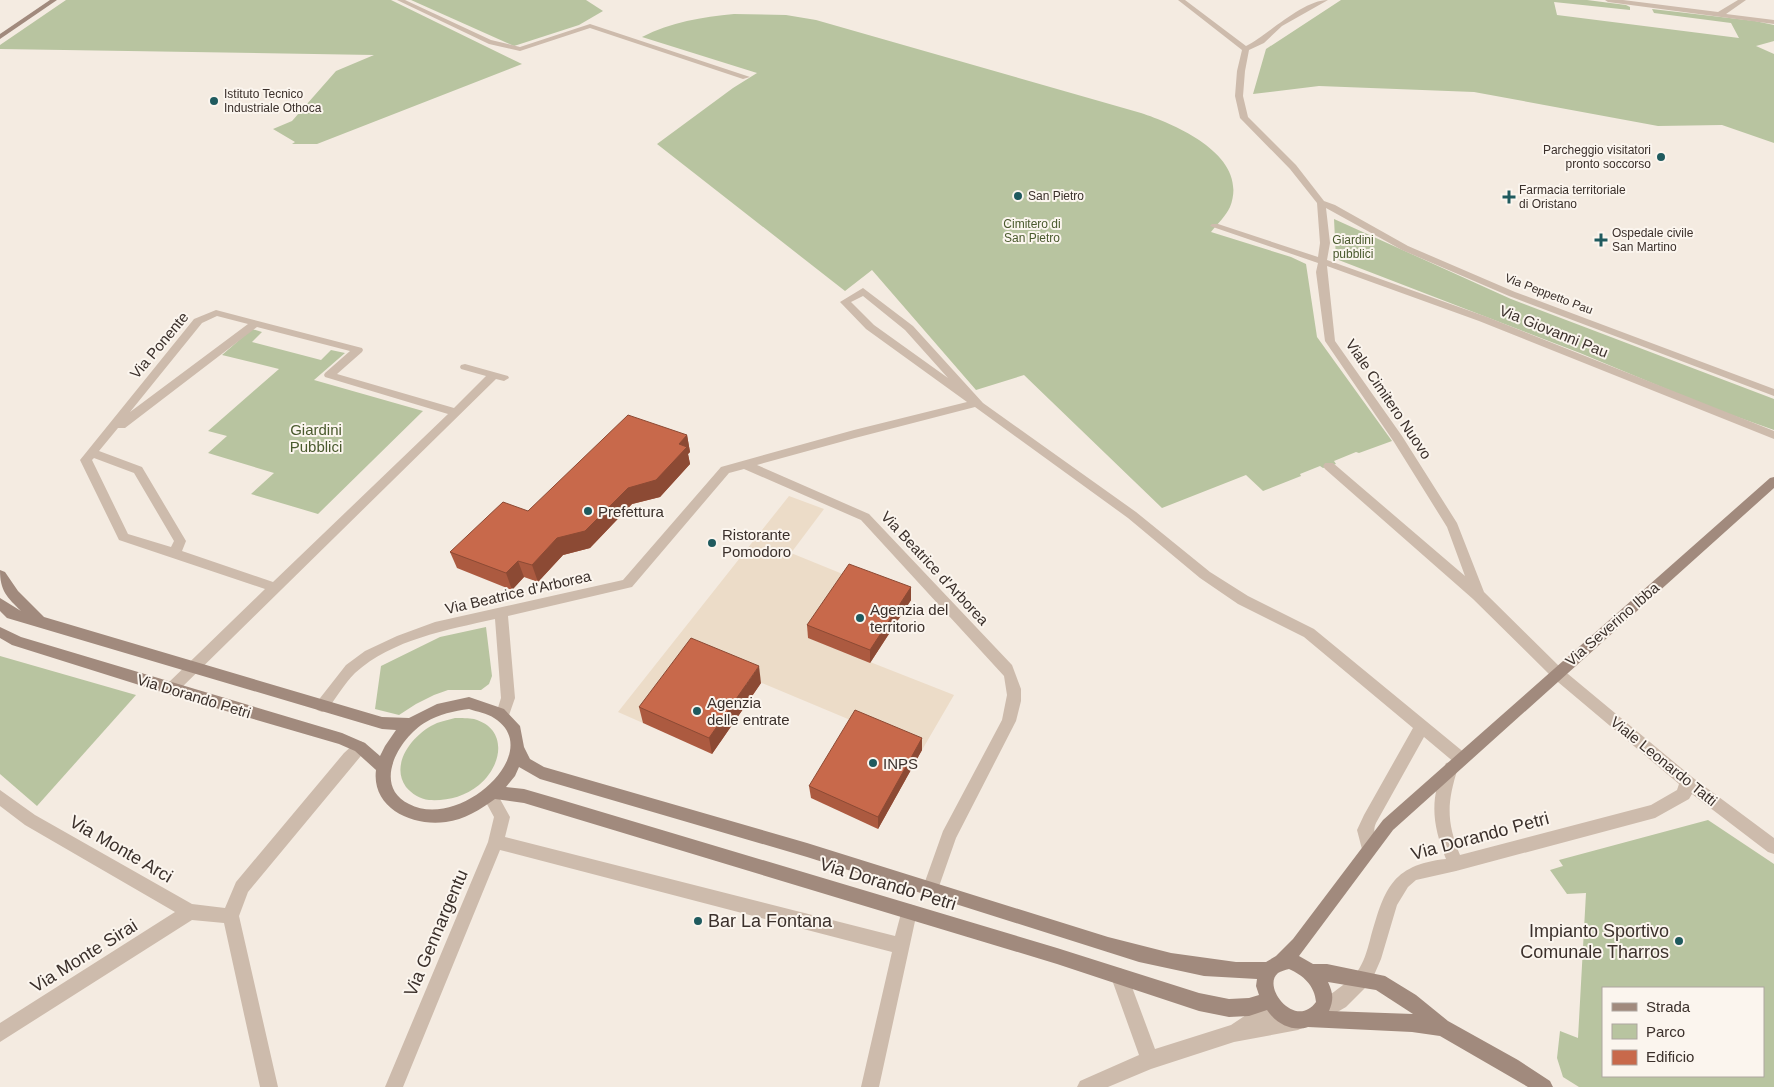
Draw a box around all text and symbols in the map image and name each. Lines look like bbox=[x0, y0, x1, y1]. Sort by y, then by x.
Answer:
place label: Istituto Tecnico Industriale Othoca bbox=[224, 87, 322, 115]
marker: Istituto Tecnico Industriale Othoca bbox=[208, 95, 220, 107]
place label: Parcheggio visitatori pronto soccorso bbox=[1543, 143, 1651, 171]
marker: Parcheggio visitatori pronto soccorso bbox=[1655, 151, 1667, 163]
place label: Farmacia territoriale di Oristano bbox=[1519, 183, 1626, 211]
place label: San Pietro bbox=[1028, 189, 1084, 203]
marker: San Pietro bbox=[1012, 190, 1024, 202]
marker: Farmacia territoriale di Oristano bbox=[1503, 191, 1515, 203]
park label: Cimitero di San Pietro bbox=[1003, 217, 1061, 245]
place label: Ospedale civile San Martino bbox=[1612, 226, 1694, 254]
park label: Giardini pubblici bbox=[1332, 233, 1374, 261]
marker: Ospedale civile San Martino bbox=[1594, 233, 1608, 247]
street label: Via Peppetto Pau bbox=[1503, 271, 1595, 317]
street label: Via Giovanni Pau bbox=[1497, 301, 1611, 361]
street label: Via Ponente bbox=[126, 308, 192, 382]
street label: Viale Cimitero Nuovo bbox=[1343, 336, 1435, 462]
park label: Giardini Pubblici bbox=[290, 421, 342, 455]
place label: Prefettura bbox=[598, 503, 665, 520]
marker: Prefettura bbox=[582, 505, 594, 517]
street label: Via Beatrice d'Arborea bbox=[878, 508, 993, 629]
place label: Ristorante Pomodoro bbox=[722, 526, 791, 560]
marker: Ristorante Pomodoro bbox=[706, 537, 718, 549]
street label: Via Beatrice d'Arborea bbox=[443, 567, 593, 617]
street label: Via Severino Ibba bbox=[1562, 578, 1663, 669]
place label: Agenzia del territorio bbox=[870, 601, 948, 635]
marker: Agenzia del territorio bbox=[854, 612, 866, 624]
street label: Via Dorando Petri bbox=[135, 671, 253, 721]
place label: Agenzia delle entrate bbox=[707, 694, 790, 728]
marker: Agenzia delle entrate bbox=[691, 705, 703, 717]
street label: Viale Leonardo Tatti bbox=[1607, 713, 1721, 809]
place label: INPS bbox=[883, 755, 918, 772]
marker: INPS bbox=[867, 757, 879, 769]
street label: Via Dorando Petri bbox=[1409, 808, 1551, 864]
street label: Via Monte Arci bbox=[66, 811, 176, 887]
street label: Via Dorando Petri bbox=[817, 854, 959, 914]
street label: Via Gennargentu bbox=[400, 867, 472, 999]
place label: Bar La Fontana bbox=[708, 911, 833, 931]
street label: Via Monte Sirai bbox=[27, 915, 141, 997]
marker: Bar La Fontana bbox=[692, 915, 704, 927]
place label: Impianto Sportivo Comunale Tharros bbox=[1520, 921, 1669, 962]
marker: Impianto Sportivo Comunale Tharros bbox=[1673, 935, 1685, 947]
legend bbox=[1602, 987, 1764, 1077]
text: Strada bbox=[1646, 998, 1691, 1015]
text: Parco bbox=[1646, 1023, 1685, 1040]
text: Edificio bbox=[1646, 1048, 1694, 1065]

